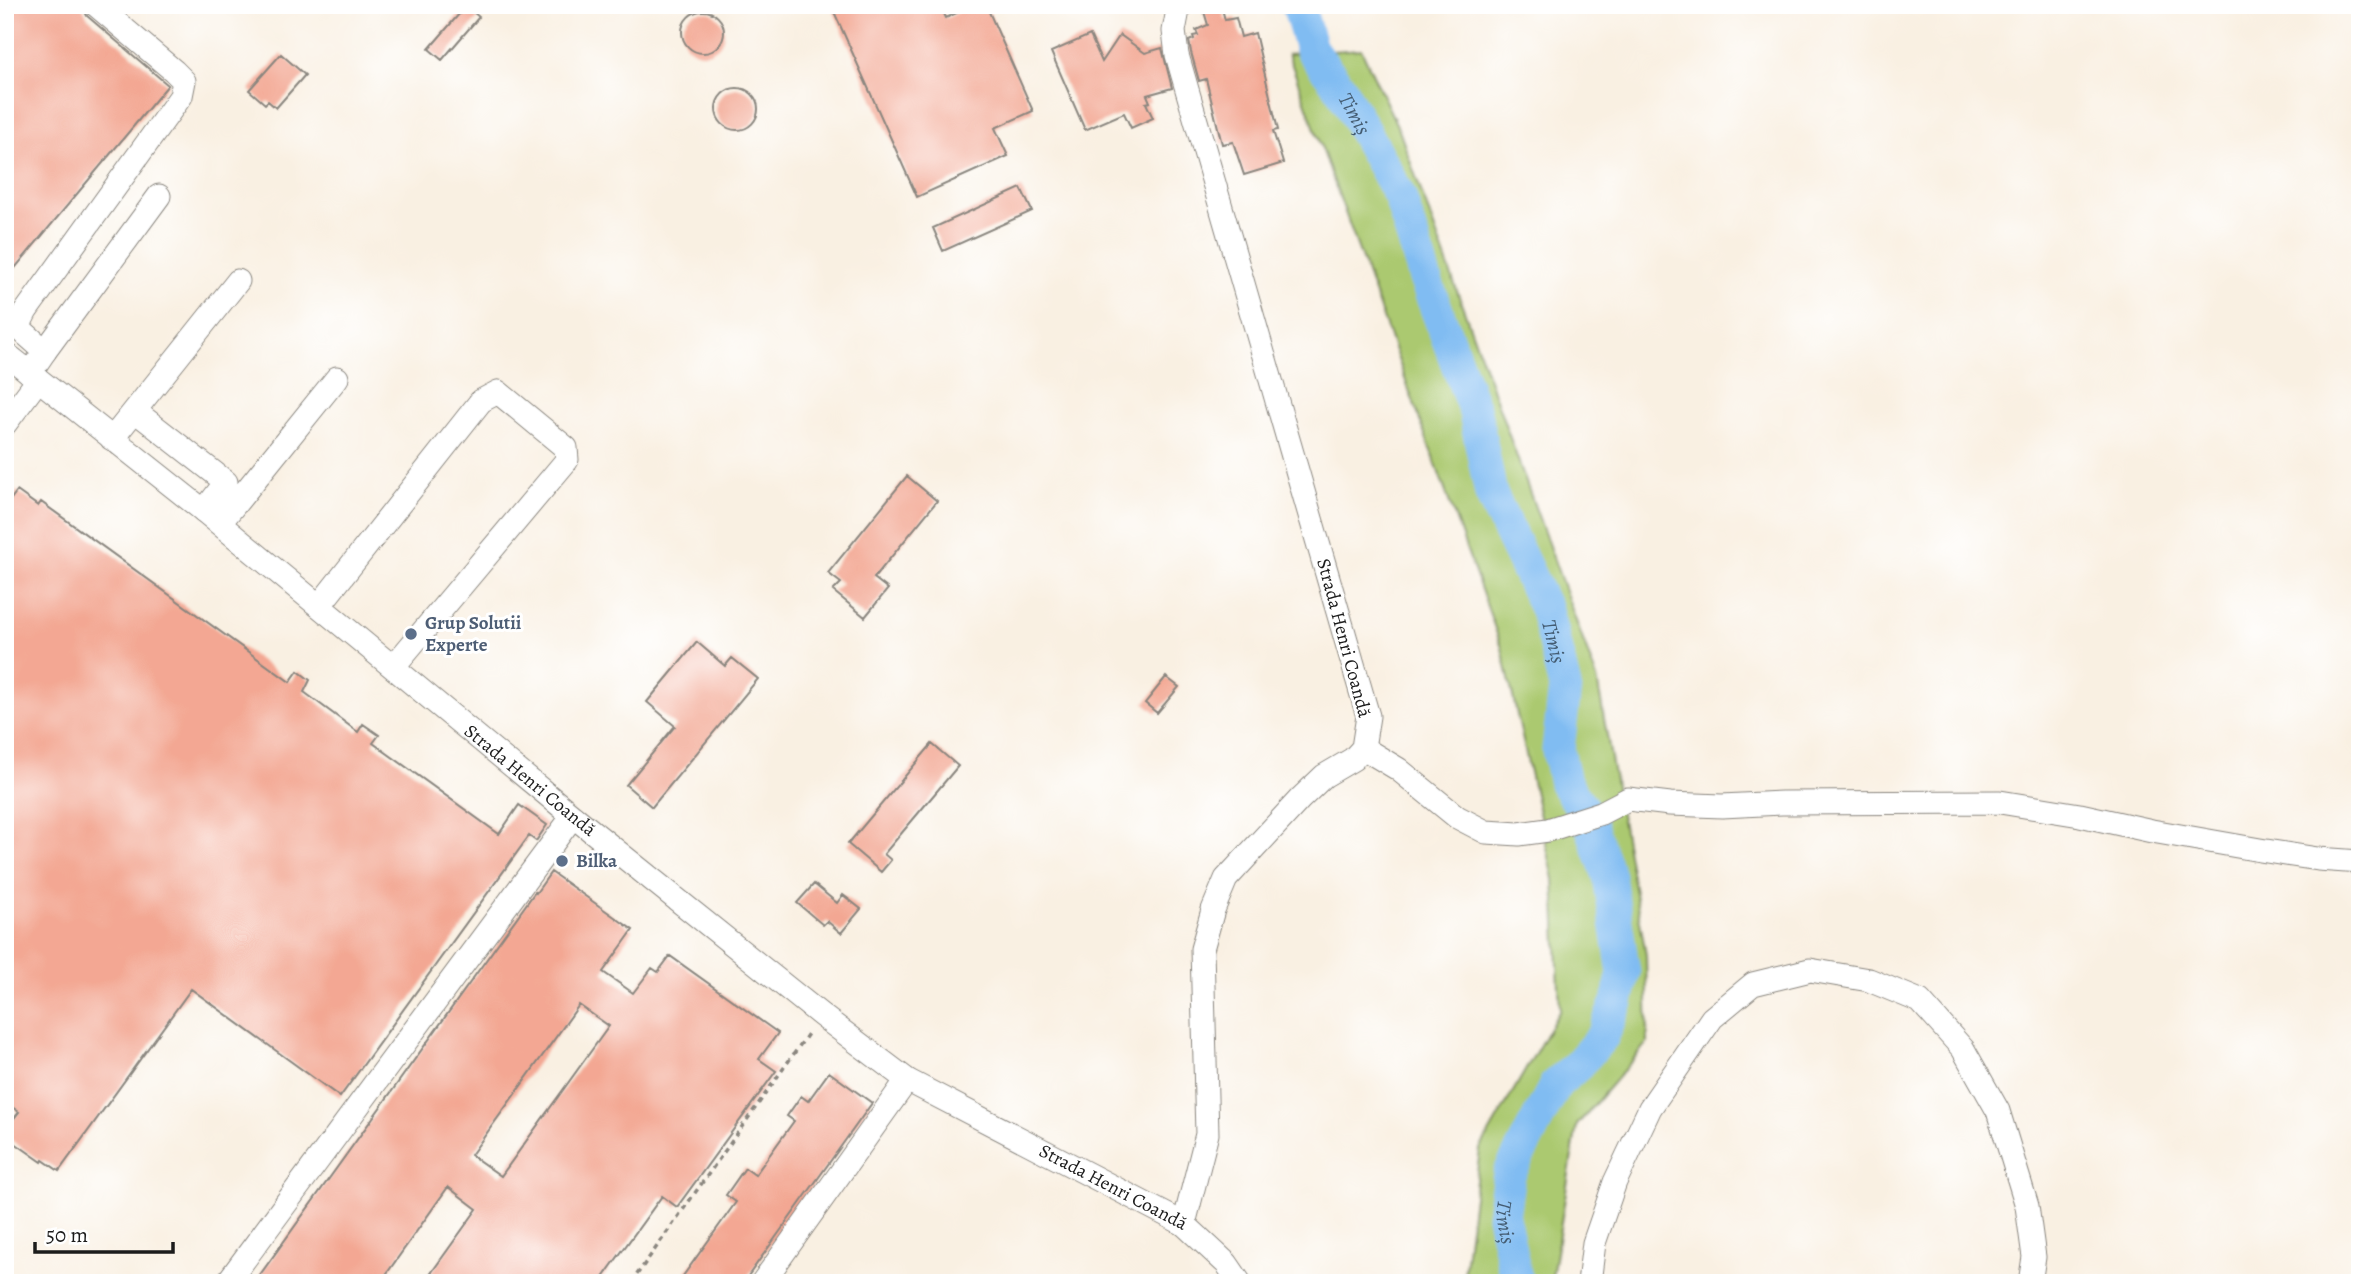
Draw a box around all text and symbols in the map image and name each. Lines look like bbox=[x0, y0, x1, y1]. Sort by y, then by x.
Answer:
water label: Timiș bbox=[1332, 88, 1377, 140]
street label: Strada Henri Coandă bbox=[1310, 556, 1378, 721]
place label: Grup Solutii Experte bbox=[425, 610, 522, 658]
water label: Timiș bbox=[1535, 617, 1573, 666]
marker: Grup Solutii Experte bbox=[403, 626, 419, 642]
street label: Strada Henri Coandă bbox=[459, 718, 602, 843]
place label: Bilka bbox=[576, 848, 618, 874]
marker: Bilka bbox=[554, 853, 570, 869]
street label: Strada Henri Coandă bbox=[1035, 1138, 1192, 1237]
water label: Timiș bbox=[1489, 1198, 1522, 1246]
scale bar bbox=[35, 1211, 173, 1255]
text: 50 m bbox=[46, 1221, 88, 1249]

